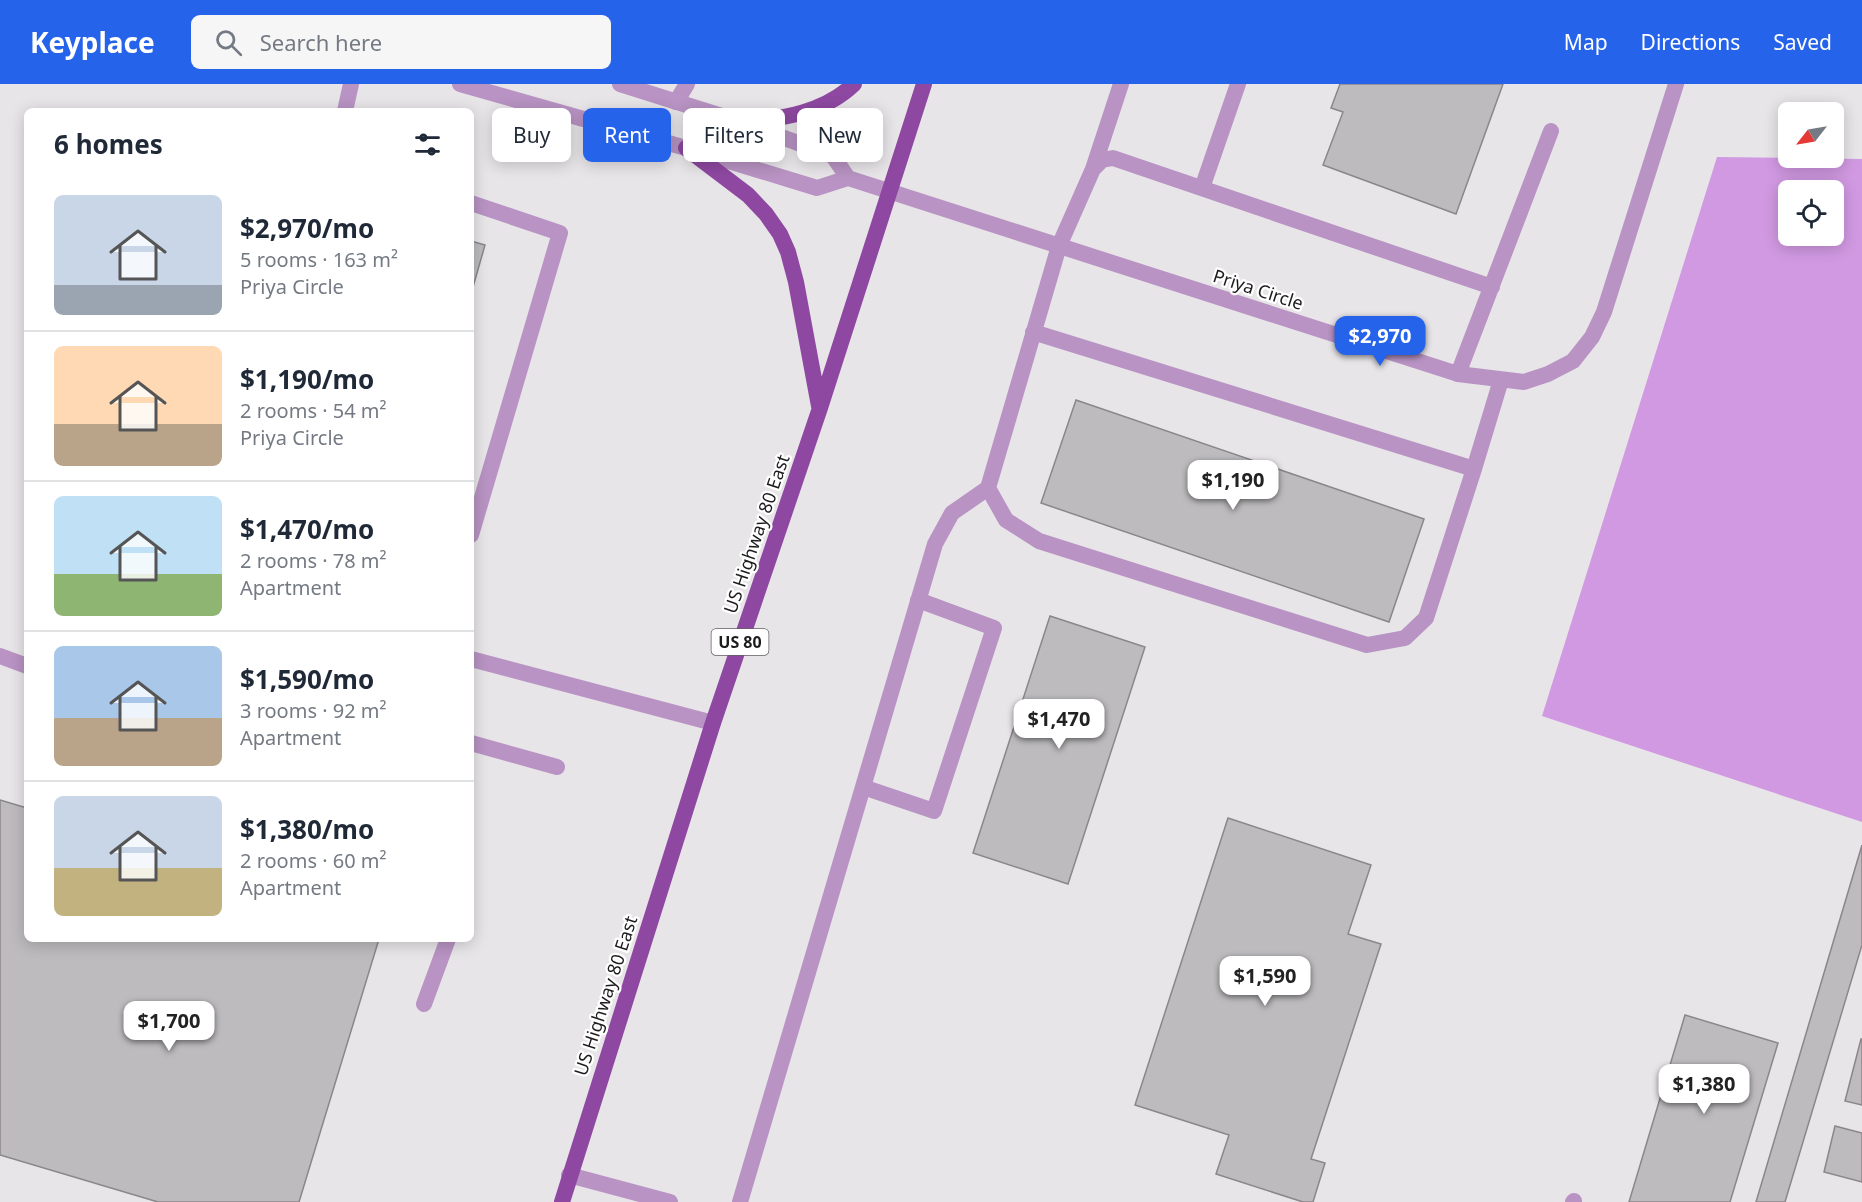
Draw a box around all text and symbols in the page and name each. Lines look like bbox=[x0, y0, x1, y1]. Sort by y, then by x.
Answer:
search box bbox=[191, 15, 611, 69]
text: Keyplace bbox=[30, 23, 155, 61]
icon: search bbox=[212, 26, 245, 59]
text: Search here bbox=[260, 27, 382, 57]
text: Map bbox=[1564, 28, 1608, 56]
text: Directions bbox=[1641, 28, 1740, 56]
text: Saved bbox=[1773, 28, 1832, 56]
north arrow bbox=[1778, 102, 1844, 168]
map controls bbox=[1778, 102, 1844, 246]
chip: Buy bbox=[492, 108, 571, 162]
chip: Rent bbox=[583, 108, 671, 162]
chip: Filters bbox=[683, 108, 785, 162]
chip: New bbox=[797, 108, 883, 162]
text: 6 homes bbox=[54, 126, 163, 162]
icon: filters bbox=[411, 128, 444, 161]
button: locate bbox=[1778, 180, 1844, 246]
text: $2,970/mo bbox=[240, 210, 374, 246]
icon: home bbox=[102, 219, 174, 291]
text: 5 rooms · 163 m² bbox=[240, 246, 398, 273]
street label: Priya Circle bbox=[1210, 263, 1306, 315]
text: Priya Circle bbox=[240, 273, 344, 300]
pin: $2,970 bbox=[1331, 316, 1429, 367]
text: $2,970 bbox=[1349, 322, 1411, 349]
text: $1,190/mo bbox=[240, 361, 374, 397]
icon: home bbox=[102, 370, 174, 442]
text: 2 rooms · 54 m² bbox=[240, 397, 387, 424]
text: Priya Circle bbox=[240, 424, 344, 451]
street label: US Highway 80 East bbox=[718, 451, 795, 616]
pin: $1,190 bbox=[1184, 460, 1282, 511]
text: $1,190 bbox=[1202, 466, 1264, 493]
text: $1,470/mo bbox=[240, 511, 374, 547]
icon: home bbox=[102, 520, 174, 592]
text: 2 rooms · 78 m² bbox=[240, 547, 387, 574]
text: Apartment bbox=[240, 574, 341, 601]
road number: US 80 bbox=[712, 629, 768, 655]
text: $1,590/mo bbox=[240, 661, 374, 697]
icon: home bbox=[102, 670, 174, 742]
text: 3 rooms · 92 m² bbox=[240, 697, 387, 724]
pin: $1,470 bbox=[1010, 699, 1108, 750]
text: $1,470 bbox=[1028, 705, 1090, 732]
text: Apartment bbox=[240, 724, 341, 751]
text: $1,380/mo bbox=[240, 811, 374, 847]
icon: home bbox=[102, 820, 174, 892]
text: 2 rooms · 60 m² bbox=[240, 847, 387, 874]
text: Apartment bbox=[240, 874, 341, 901]
street label: US Highway 80 East bbox=[568, 912, 642, 1079]
pin: $1,590 bbox=[1216, 956, 1314, 1007]
text: $1,590 bbox=[1234, 962, 1296, 989]
pin: $1,700 bbox=[120, 1001, 218, 1052]
text: $1,700 bbox=[138, 1007, 200, 1034]
pin: $1,380 bbox=[1655, 1064, 1753, 1115]
text: $1,380 bbox=[1673, 1070, 1735, 1097]

